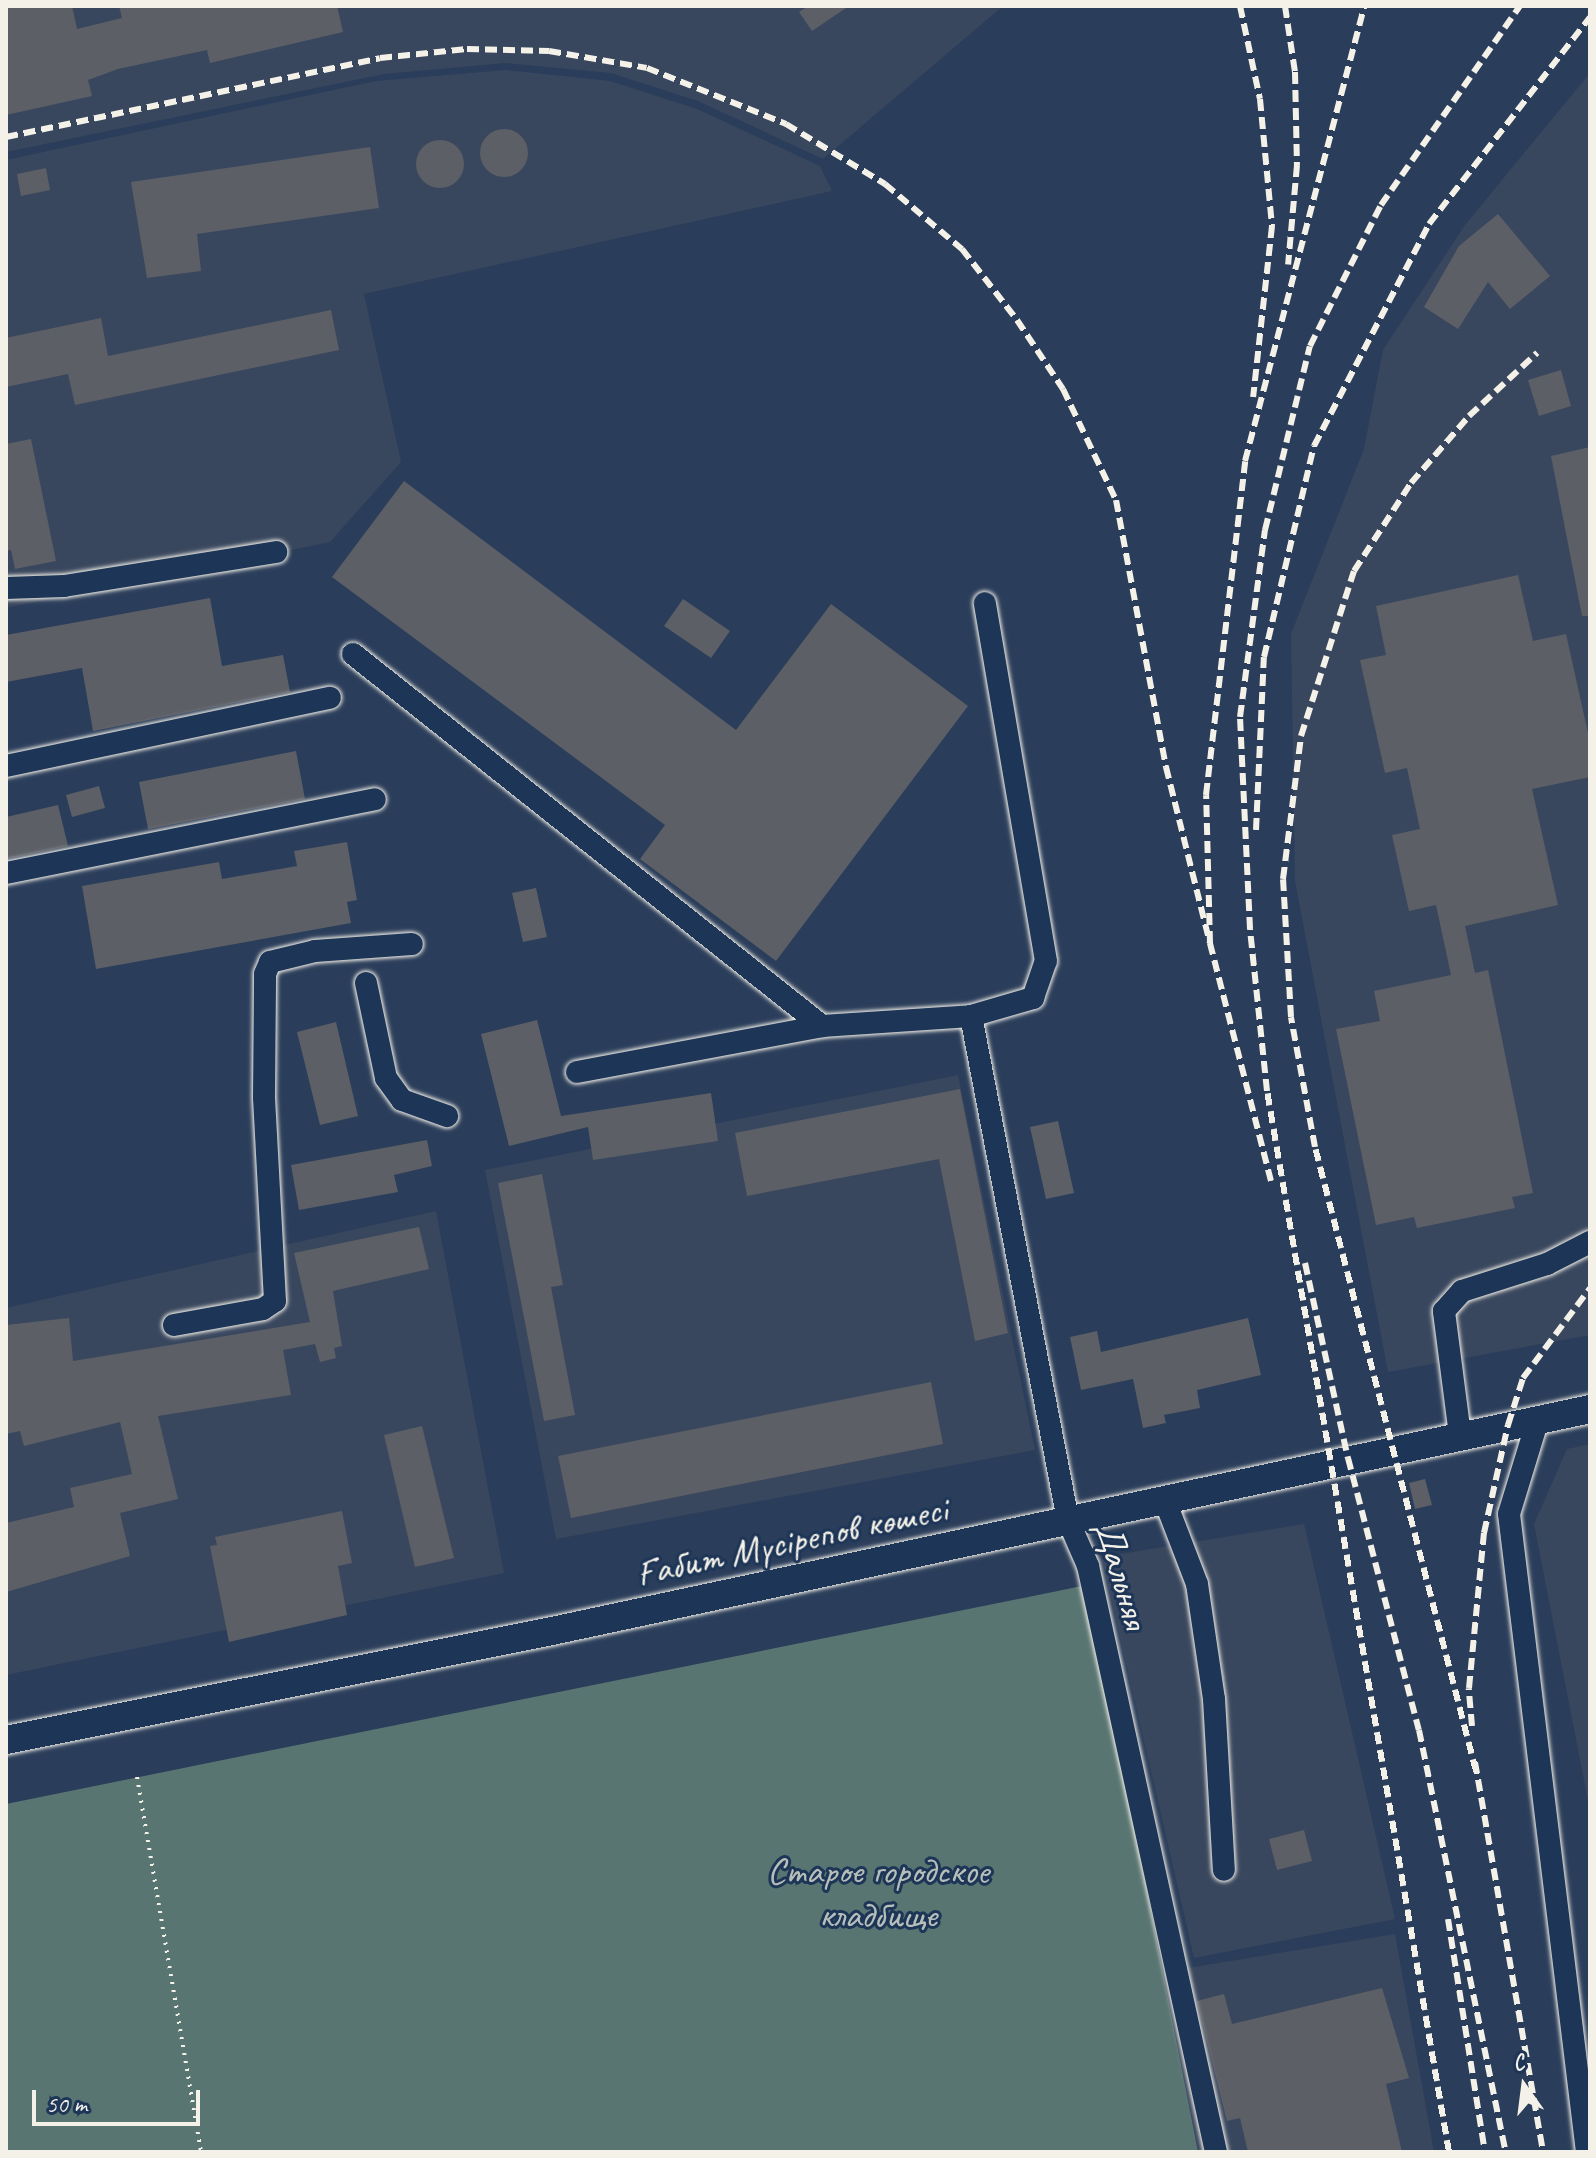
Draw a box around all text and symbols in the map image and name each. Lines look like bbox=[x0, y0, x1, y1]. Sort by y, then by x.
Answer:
street label: Ғабит Мүсірепов көшесі bbox=[631, 1486, 951, 1596]
street label: Дальняя bbox=[1085, 1516, 1159, 1634]
park label: Старое городское кладбище bbox=[767, 1848, 989, 1938]
north arrow bbox=[1484, 2046, 1564, 2126]
text: С bbox=[1510, 2048, 1527, 2078]
scale bar bbox=[36, 2074, 204, 2124]
text: 50 m bbox=[46, 2089, 87, 2119]

